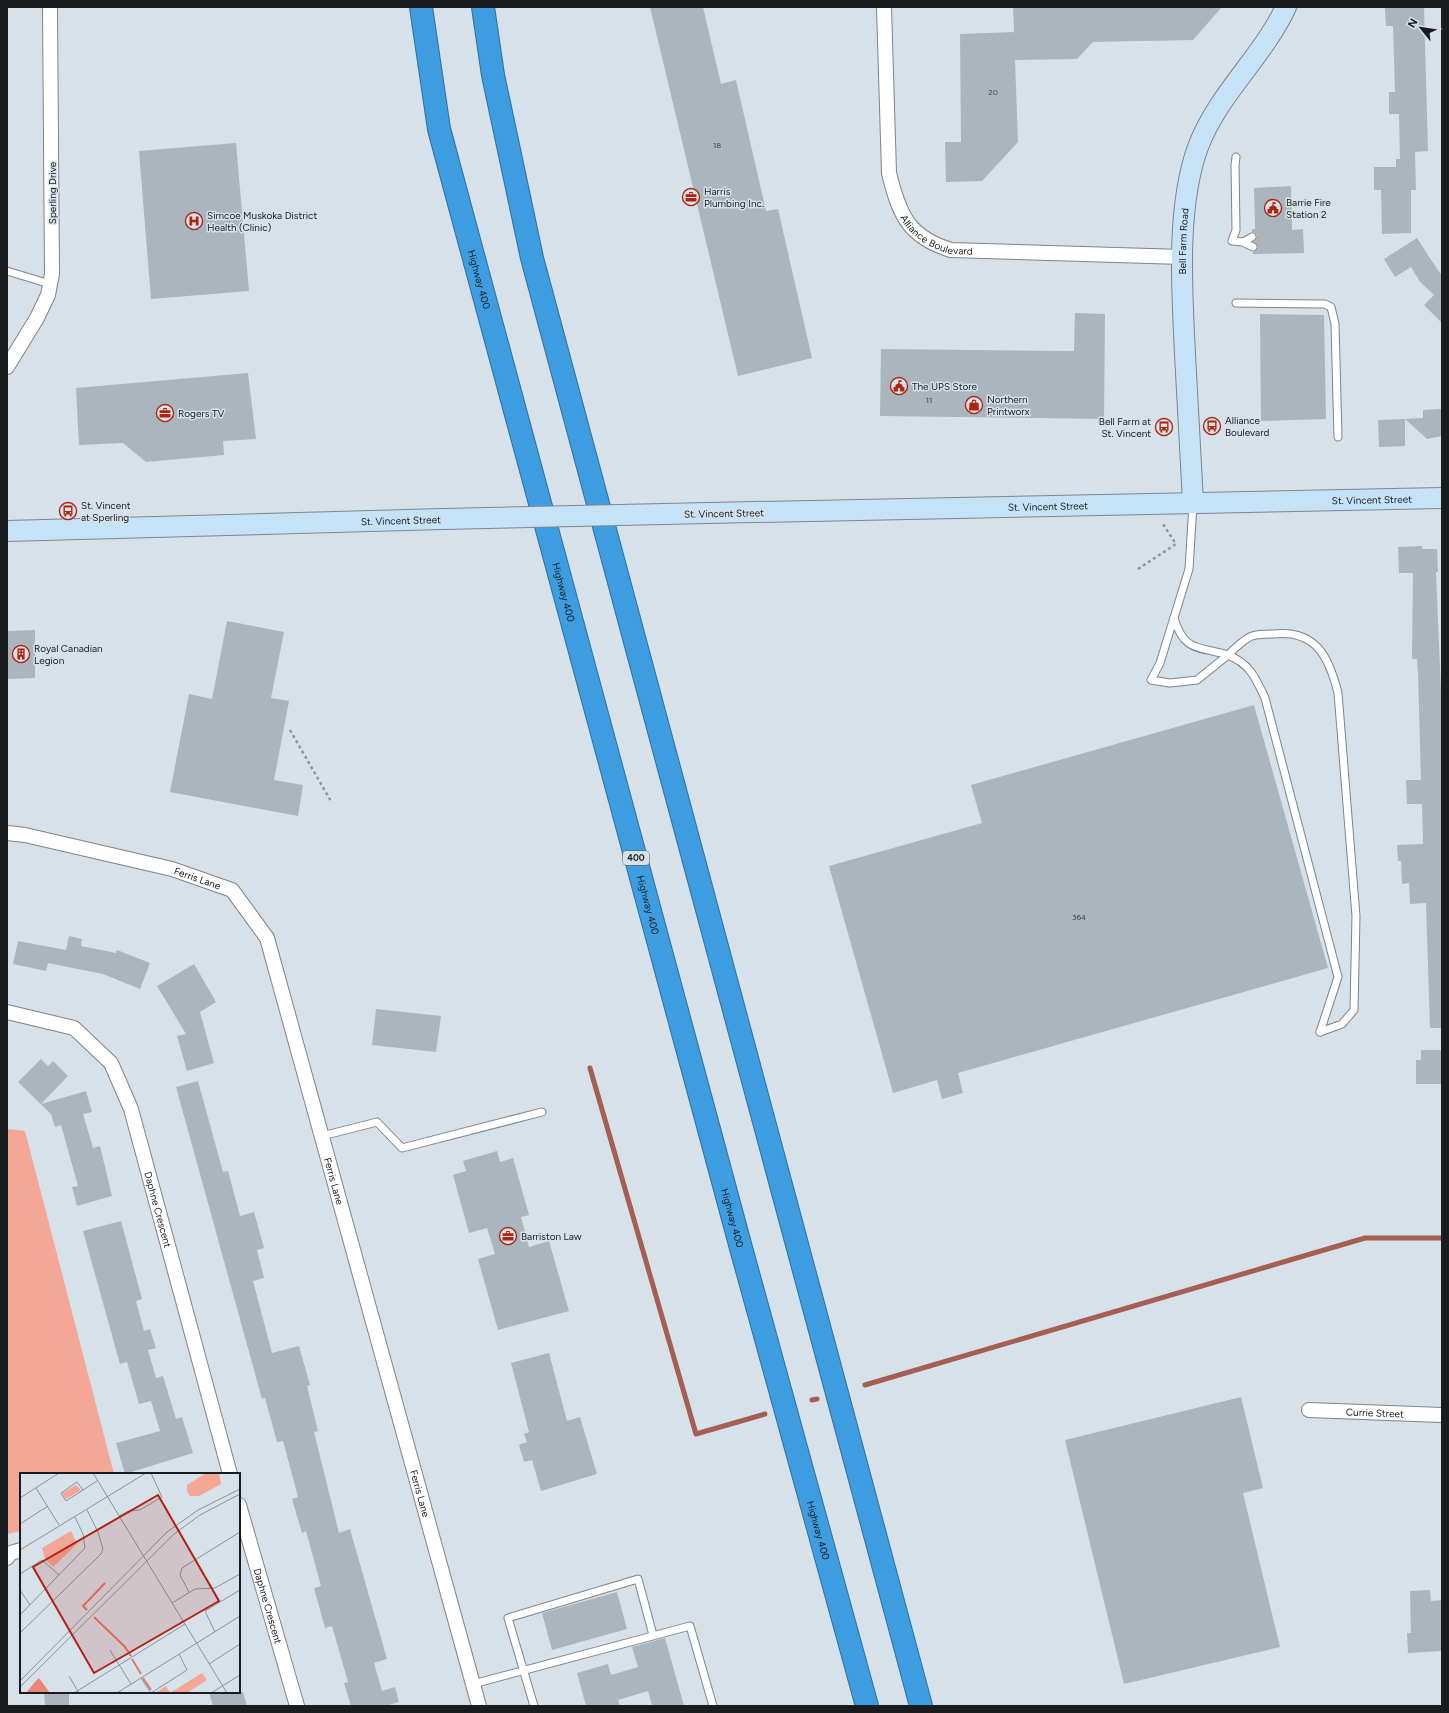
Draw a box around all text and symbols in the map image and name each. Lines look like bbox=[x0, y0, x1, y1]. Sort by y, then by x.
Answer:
north arrow bbox=[1401, 8, 1441, 48]
text: N bbox=[1405, 16, 1421, 30]
house number: 20 bbox=[988, 87, 998, 97]
house number: 18 bbox=[713, 140, 721, 150]
street label: Sperling Drive bbox=[46, 161, 59, 224]
place label: Harris Plumbing Inc. bbox=[704, 185, 764, 210]
office icon: Harris Plumbing Inc. bbox=[681, 187, 701, 207]
place label: Barrie Fire Station 2 bbox=[1286, 196, 1331, 221]
public building icon: Barrie Fire Station 2 bbox=[1263, 198, 1283, 218]
street label: Bell Farm Road bbox=[1176, 207, 1192, 275]
place label: Simcoe Muskoka District Health (Clinic) bbox=[207, 209, 317, 234]
hospital icon: Simcoe Muskoka District Health (Clinic) bbox=[184, 211, 204, 231]
street label: Alliance Boulevard bbox=[897, 212, 973, 258]
street label: Highway 400 bbox=[465, 248, 493, 310]
public building icon: The UPS Store bbox=[889, 376, 909, 396]
place label: The UPS Store bbox=[912, 380, 978, 393]
place label: Northern Printworx bbox=[987, 393, 1030, 418]
house number: 11 bbox=[926, 395, 932, 405]
shop icon: Northern Printworx bbox=[964, 395, 984, 415]
office icon: Rogers TV bbox=[155, 403, 175, 423]
place label: Rogers TV bbox=[178, 407, 224, 420]
place label: Alliance Boulevard bbox=[1225, 414, 1270, 439]
place label: Bell Farm at St. Vincent bbox=[1099, 415, 1151, 440]
bus stop icon: Alliance Boulevard bbox=[1202, 416, 1222, 436]
bus stop icon: Bell Farm at St. Vincent bbox=[1154, 417, 1174, 437]
street label: St. Vincent Street bbox=[1332, 493, 1412, 507]
place label: St. Vincent at Sperling bbox=[81, 499, 131, 524]
street label: St. Vincent Street bbox=[1008, 499, 1088, 514]
bus stop icon: St. Vincent at Sperling bbox=[58, 501, 78, 521]
street label: St. Vincent Street bbox=[684, 506, 764, 521]
street label: St. Vincent Street bbox=[361, 513, 441, 528]
street label: Highway 400 bbox=[549, 561, 578, 623]
place label: Royal Canadian Legion bbox=[34, 642, 103, 667]
building icon: Royal Canadian Legion bbox=[11, 644, 31, 664]
road number: 400 bbox=[623, 851, 649, 865]
street label: Ferris Lane bbox=[172, 864, 223, 893]
street label: Highway 400 bbox=[634, 874, 662, 936]
house number: 364 bbox=[1072, 912, 1086, 922]
street label: Ferris Lane bbox=[321, 1156, 346, 1207]
street label: Daphne Crescent bbox=[141, 1170, 174, 1249]
street label: Highway 400 bbox=[718, 1187, 747, 1249]
office icon: Barriston Law bbox=[498, 1226, 518, 1246]
place label: Barriston Law bbox=[521, 1230, 582, 1243]
street label: Currie Street bbox=[1346, 1405, 1404, 1421]
street label: Ferris Lane bbox=[407, 1468, 433, 1519]
inset map bbox=[20, 1473, 240, 1693]
street label: Highway 400 bbox=[804, 1499, 832, 1561]
street label: Daphne Crescent bbox=[251, 1567, 285, 1646]

